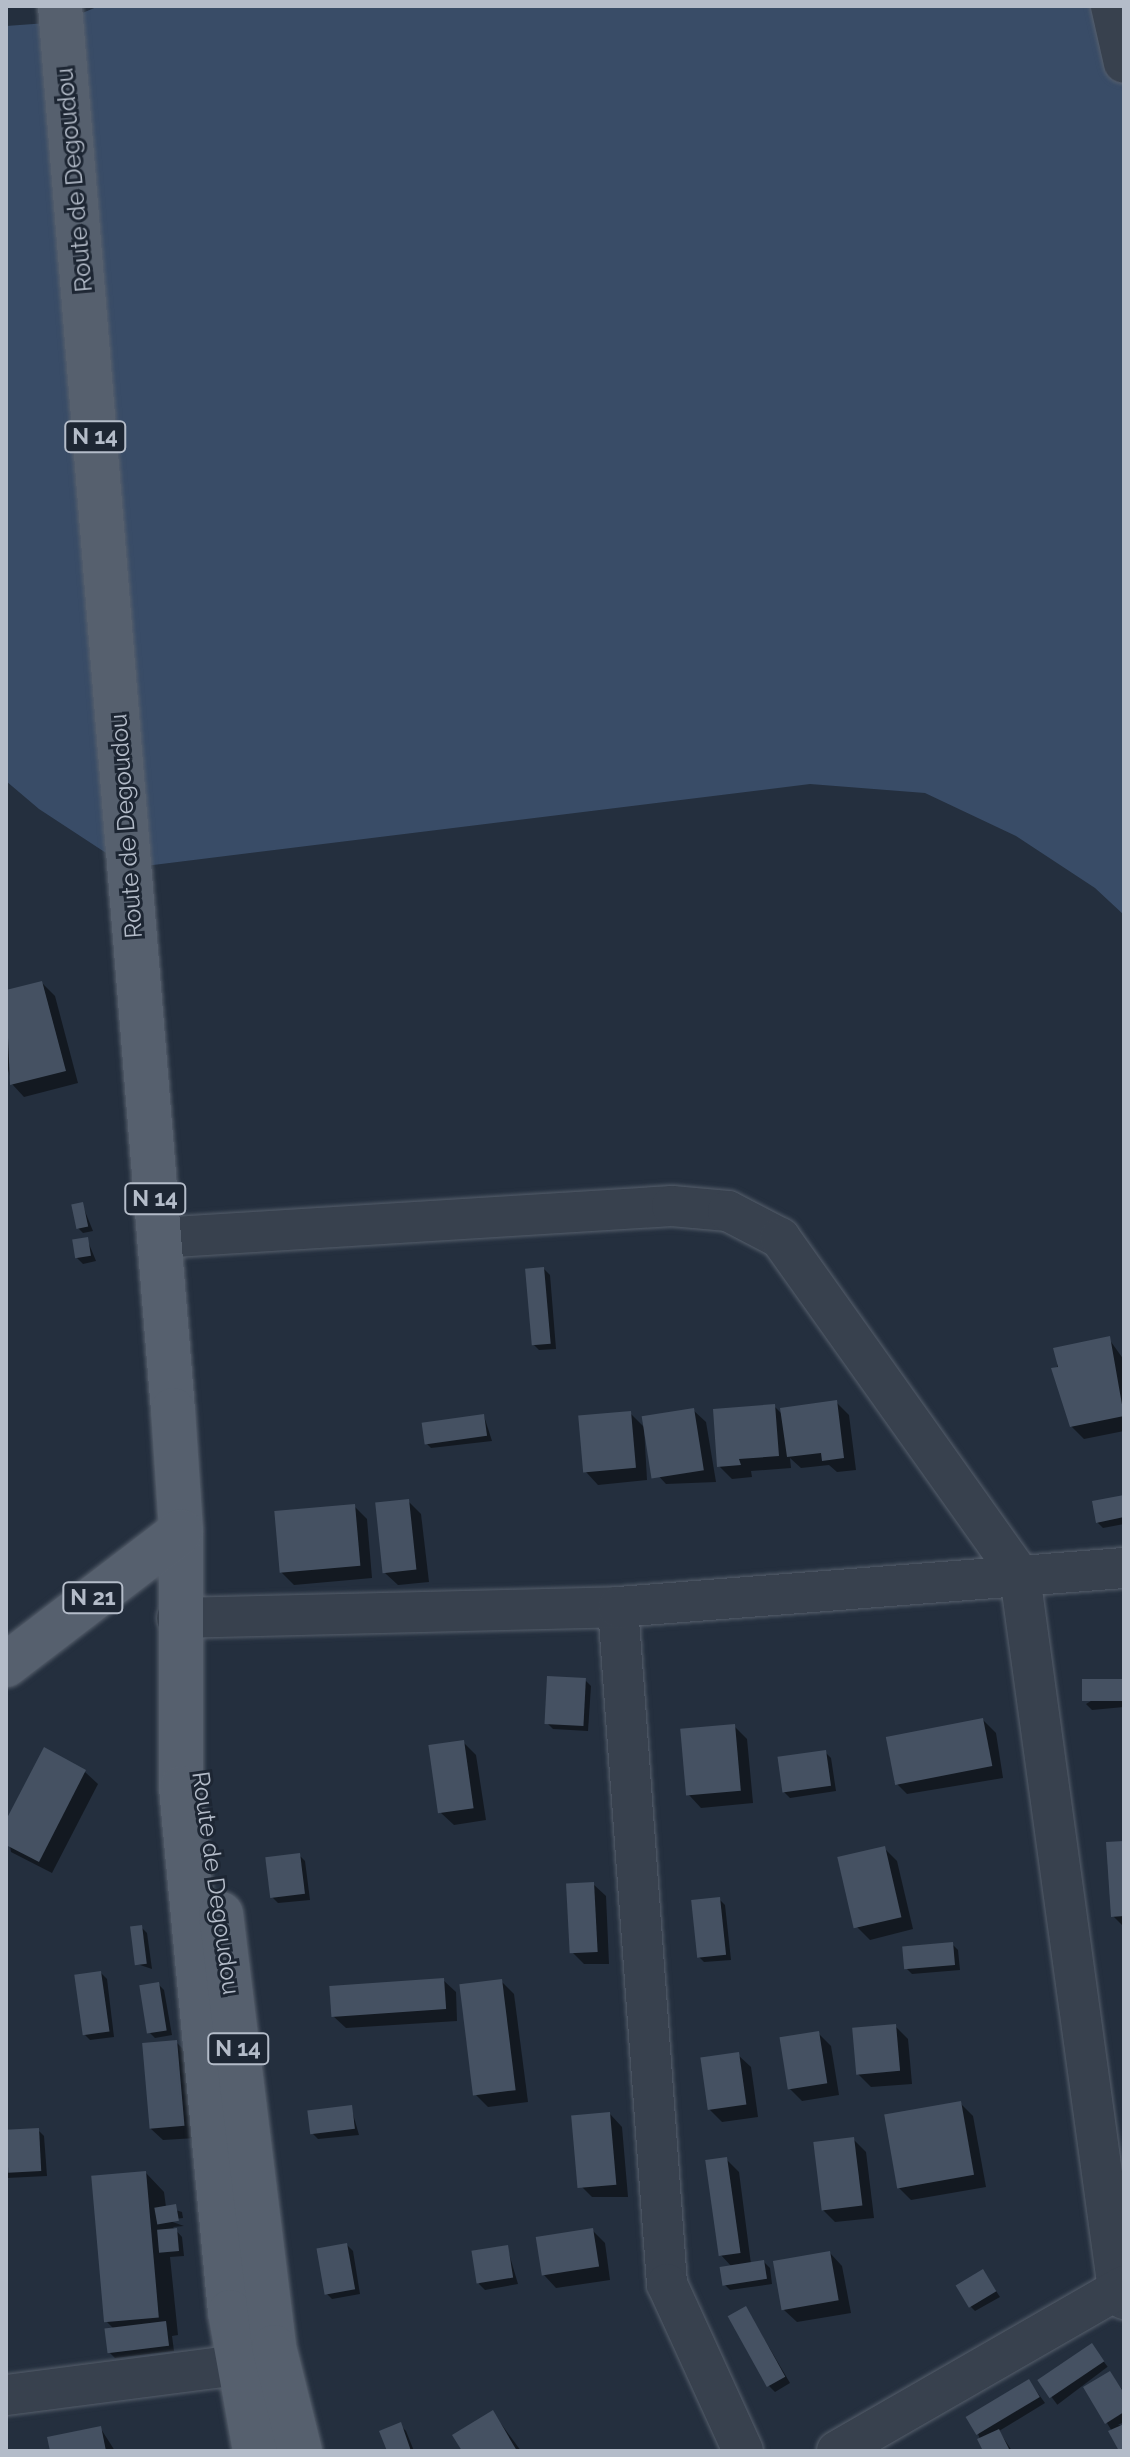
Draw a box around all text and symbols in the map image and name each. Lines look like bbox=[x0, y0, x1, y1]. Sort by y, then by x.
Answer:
street label: Route de Degoudou bbox=[50, 67, 98, 293]
road number: N 14 bbox=[63, 419, 127, 455]
street label: Route de Degoudou bbox=[104, 713, 148, 939]
road number: N 14 bbox=[123, 1181, 187, 1217]
road number: N 21 bbox=[61, 1580, 125, 1616]
street label: Route de Degoudou bbox=[186, 1770, 246, 1996]
road number: N 14 bbox=[206, 2031, 270, 2067]

